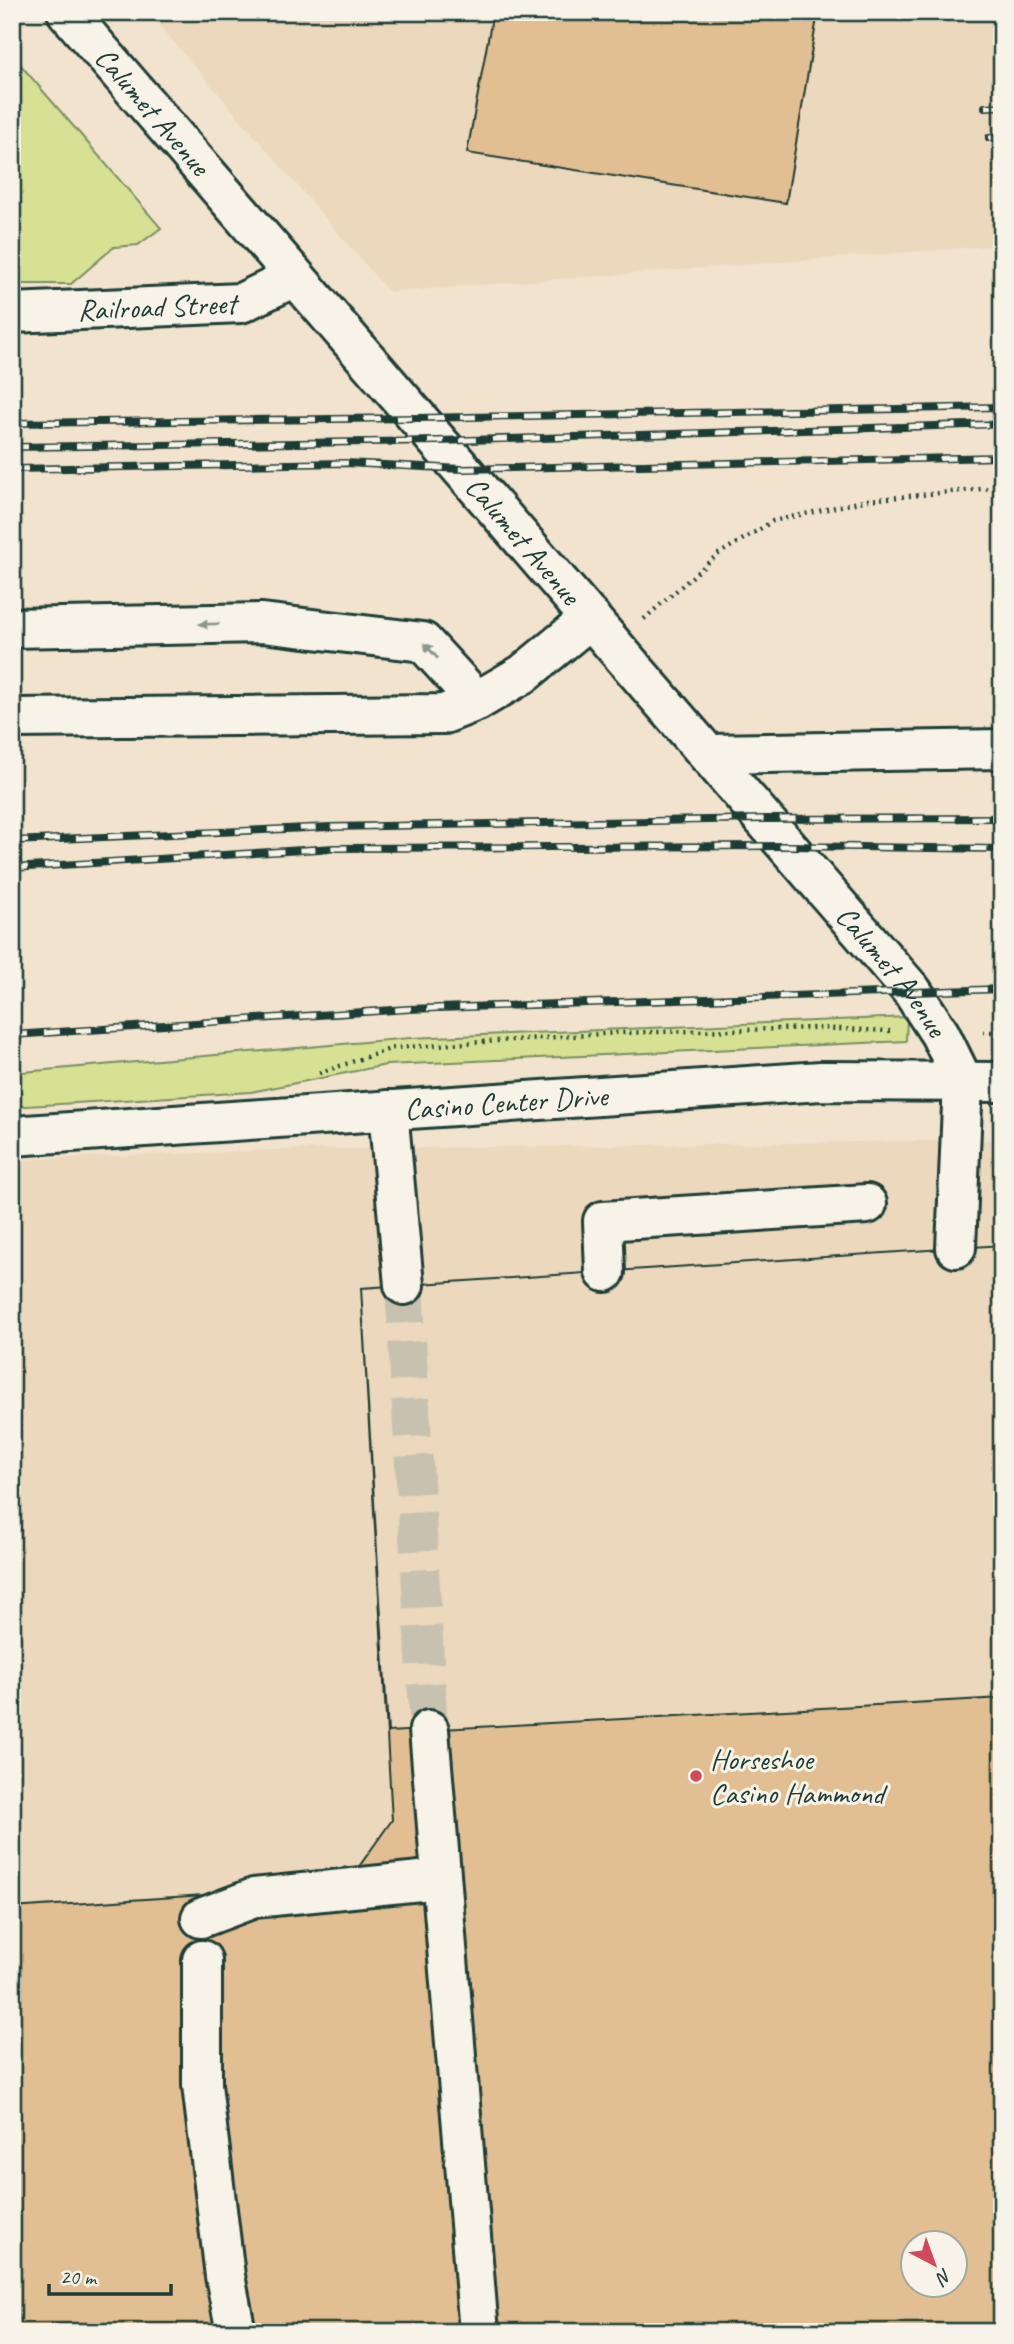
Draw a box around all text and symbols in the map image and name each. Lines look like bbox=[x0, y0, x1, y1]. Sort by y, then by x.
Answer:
street label: Calumet Avenue bbox=[87, 39, 220, 185]
street label: Railroad Street bbox=[77, 284, 241, 329]
street label: Calumet Avenue bbox=[457, 468, 590, 614]
one-way arrow bbox=[198, 619, 220, 630]
one-way arrow bbox=[424, 643, 440, 660]
street label: Calumet Avenue bbox=[828, 897, 957, 1046]
street label: Casino Center Drive bbox=[403, 1076, 611, 1128]
place label: Horseshoe Casino Hammond bbox=[710, 1740, 888, 1812]
marker: Horseshoe Casino Hammond bbox=[688, 1768, 704, 1784]
north arrow bbox=[898, 2228, 968, 2298]
scale bar bbox=[49, 2253, 172, 2297]
text: N bbox=[930, 2263, 957, 2291]
text: 20 m bbox=[60, 2264, 98, 2290]

